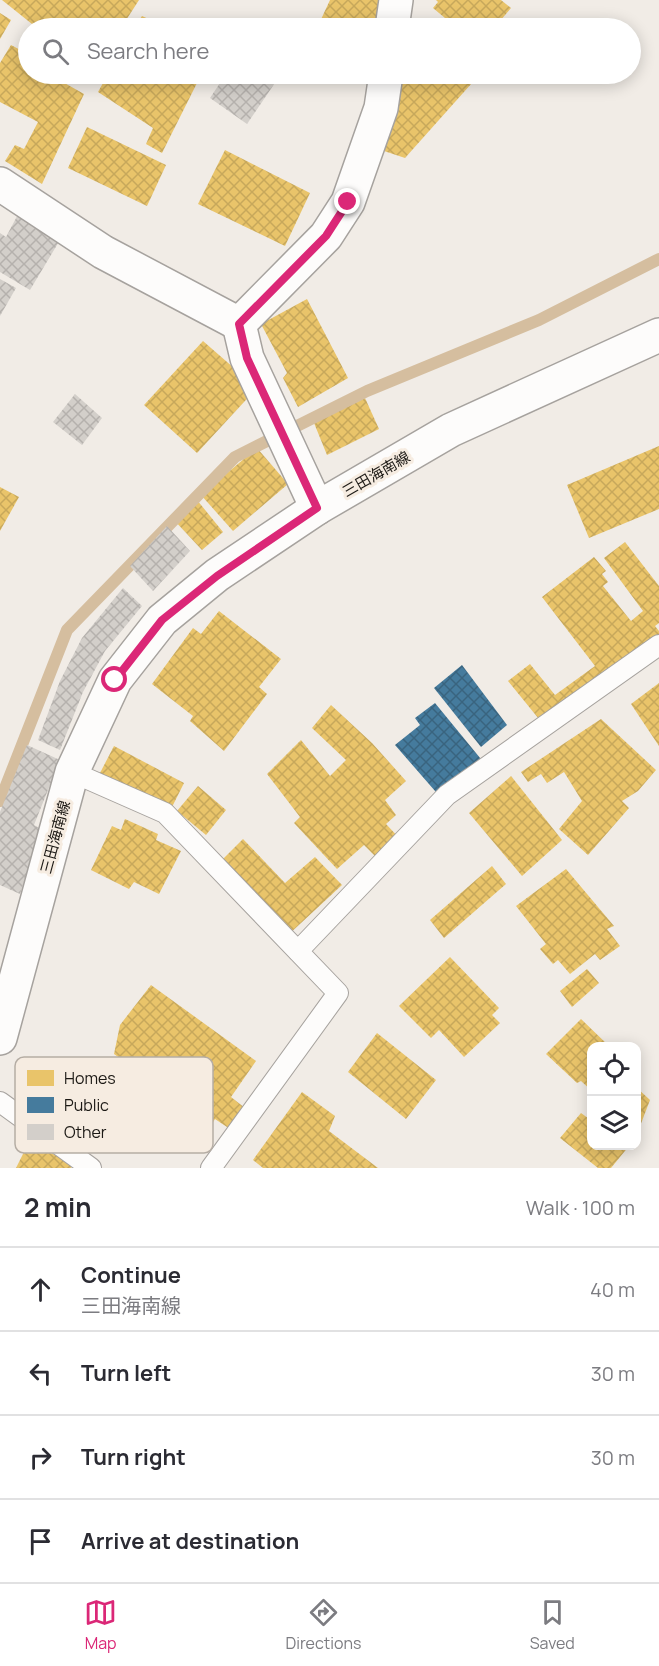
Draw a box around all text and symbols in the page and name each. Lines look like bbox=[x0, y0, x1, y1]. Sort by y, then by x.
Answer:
search box bbox=[18, 18, 641, 84]
icon: search bbox=[39, 35, 72, 68]
text: Search here bbox=[87, 36, 209, 66]
route end bbox=[334, 188, 360, 214]
street label: 三田海南線 bbox=[338, 446, 414, 502]
route start bbox=[101, 666, 127, 692]
street label: 三田海南線 bbox=[35, 798, 75, 876]
map controls bbox=[587, 1042, 641, 1150]
button: locate bbox=[587, 1042, 641, 1096]
legend bbox=[15, 1057, 213, 1153]
text: Homes bbox=[64, 1067, 116, 1089]
text: Public bbox=[64, 1094, 109, 1116]
button: layers bbox=[587, 1096, 641, 1150]
text: Other bbox=[64, 1121, 107, 1143]
text: 2 min bbox=[24, 1189, 92, 1225]
text: Walk · 100 m bbox=[526, 1194, 635, 1221]
text: Continue bbox=[81, 1260, 181, 1290]
icon: ahead bbox=[24, 1273, 57, 1306]
text: 40 m bbox=[590, 1276, 635, 1303]
text: 三田海南線 bbox=[81, 1292, 181, 1319]
icon: left bbox=[24, 1357, 57, 1390]
text: Turn left bbox=[81, 1358, 171, 1388]
text: 30 m bbox=[591, 1360, 635, 1387]
icon: right bbox=[24, 1441, 57, 1474]
text: Turn right bbox=[81, 1442, 186, 1472]
text: 30 m bbox=[591, 1444, 635, 1471]
icon: arrive bbox=[24, 1525, 57, 1558]
text: Arrive at destination bbox=[81, 1526, 299, 1556]
tab: Map bbox=[84, 1596, 117, 1654]
tab: Directions bbox=[286, 1596, 361, 1654]
tab: Saved bbox=[530, 1596, 575, 1654]

